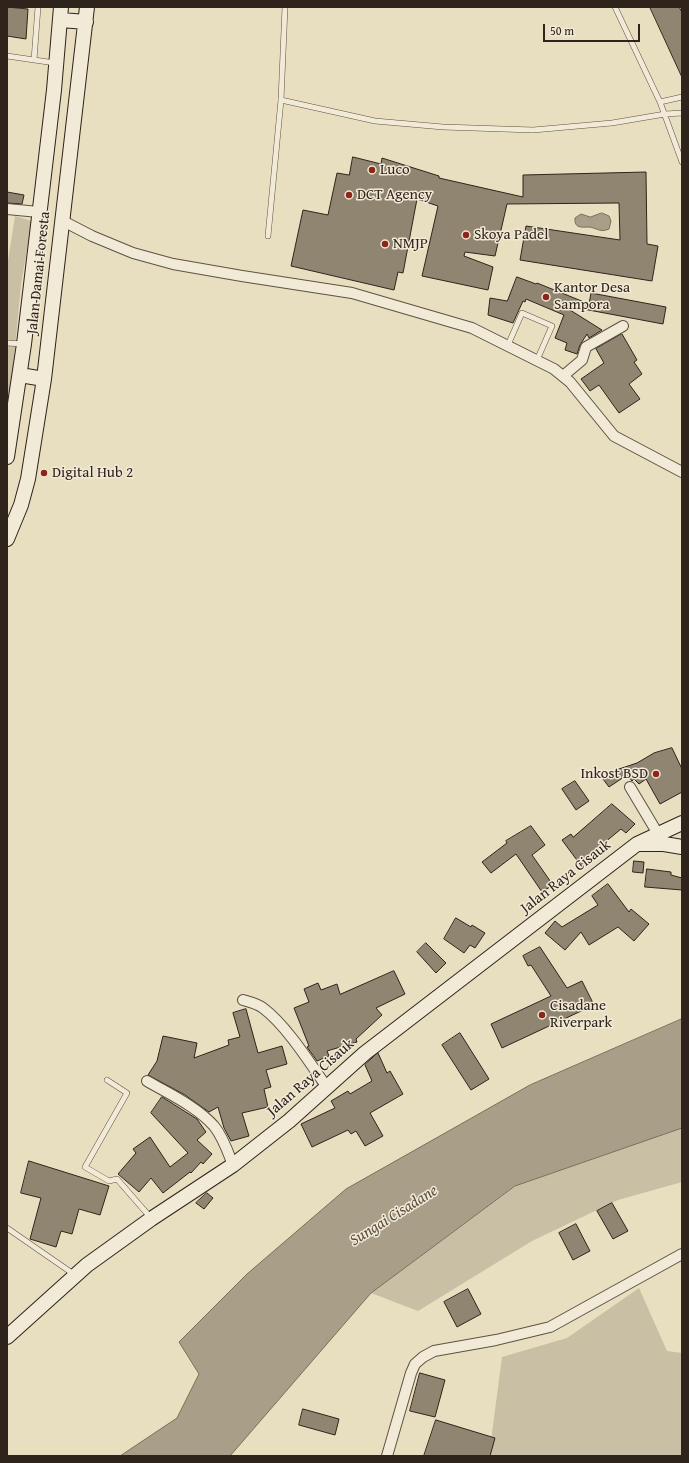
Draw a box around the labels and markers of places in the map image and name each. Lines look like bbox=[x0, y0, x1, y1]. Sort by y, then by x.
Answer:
place label: Luco bbox=[380, 161, 410, 179]
marker: Luco bbox=[367, 165, 377, 175]
place label: DCT Agency bbox=[357, 186, 432, 204]
marker: DCT Agency bbox=[344, 190, 354, 200]
place label: Skoya Padel bbox=[474, 226, 548, 244]
marker: Skoya Padel bbox=[461, 230, 471, 240]
place label: NMJP bbox=[393, 235, 428, 253]
marker: NMJP bbox=[380, 239, 390, 249]
place label: Kantor Desa Sampora bbox=[554, 279, 630, 314]
marker: Kantor Desa Sampora bbox=[541, 292, 551, 302]
place label: Digital Hub 2 bbox=[52, 464, 133, 482]
marker: Digital Hub 2 bbox=[39, 468, 49, 478]
place label: Inkost BSD bbox=[580, 765, 648, 783]
marker: Inkost BSD bbox=[651, 769, 661, 779]
place label: Cisadane Riverpark bbox=[550, 997, 612, 1032]
marker: Cisadane Riverpark bbox=[537, 1010, 547, 1020]

